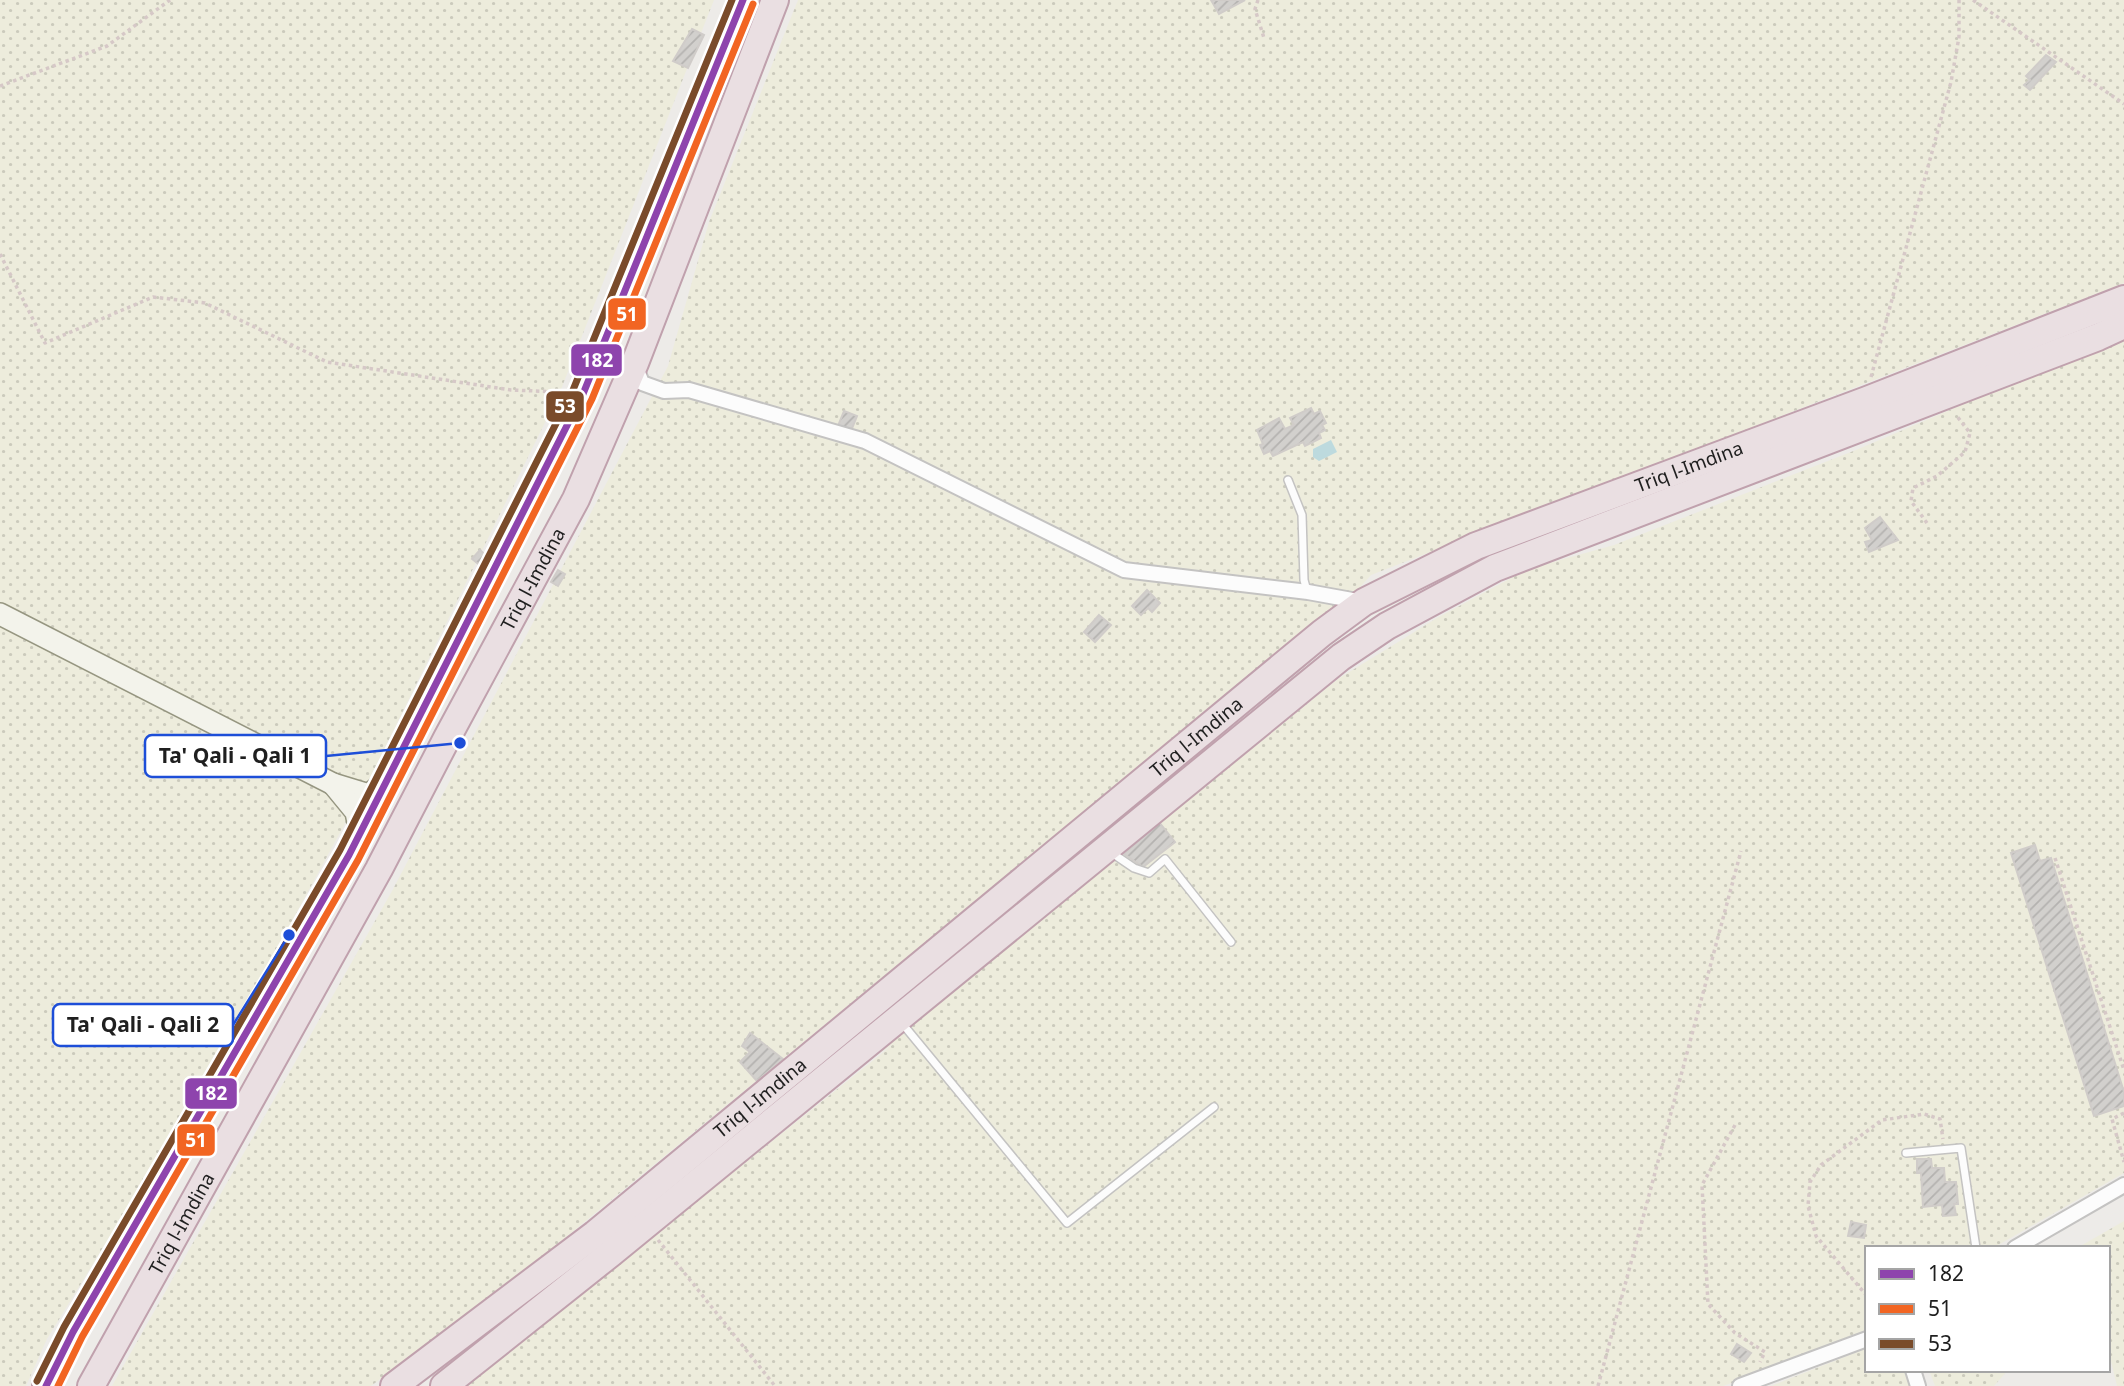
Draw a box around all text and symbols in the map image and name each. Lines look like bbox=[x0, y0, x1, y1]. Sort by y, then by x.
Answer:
line badge: 51 bbox=[607, 297, 647, 331]
text: 51 bbox=[616, 301, 638, 327]
line badge: 182 bbox=[570, 343, 623, 377]
text: 182 bbox=[581, 347, 613, 373]
line badge: 53 bbox=[545, 390, 585, 423]
text: 53 bbox=[554, 393, 576, 419]
street label: Triq l-Imdina bbox=[1631, 434, 1747, 498]
street label: Triq l-Imdina bbox=[494, 523, 571, 635]
street label: Triq l-Imdina bbox=[1144, 691, 1248, 783]
callout: Ta' Qali - Qali 1 bbox=[145, 735, 326, 777]
text: Ta' Qali - Qali 1 bbox=[159, 741, 311, 769]
callout: Ta' Qali - Qali 2 bbox=[53, 1004, 233, 1046]
text: Ta' Qali - Qali 2 bbox=[67, 1010, 219, 1038]
street label: Triq l-Imdina bbox=[708, 1052, 812, 1144]
line badge: 182 bbox=[184, 1077, 238, 1110]
text: 182 bbox=[195, 1080, 227, 1106]
line badge: 51 bbox=[176, 1123, 216, 1157]
text: 51 bbox=[185, 1127, 207, 1153]
street label: Triq l-Imdina bbox=[143, 1168, 220, 1279]
legend bbox=[1865, 1246, 2110, 1372]
text: 182 bbox=[1928, 1259, 1964, 1287]
text: 51 bbox=[1928, 1294, 1952, 1322]
text: 53 bbox=[1928, 1329, 1952, 1357]

